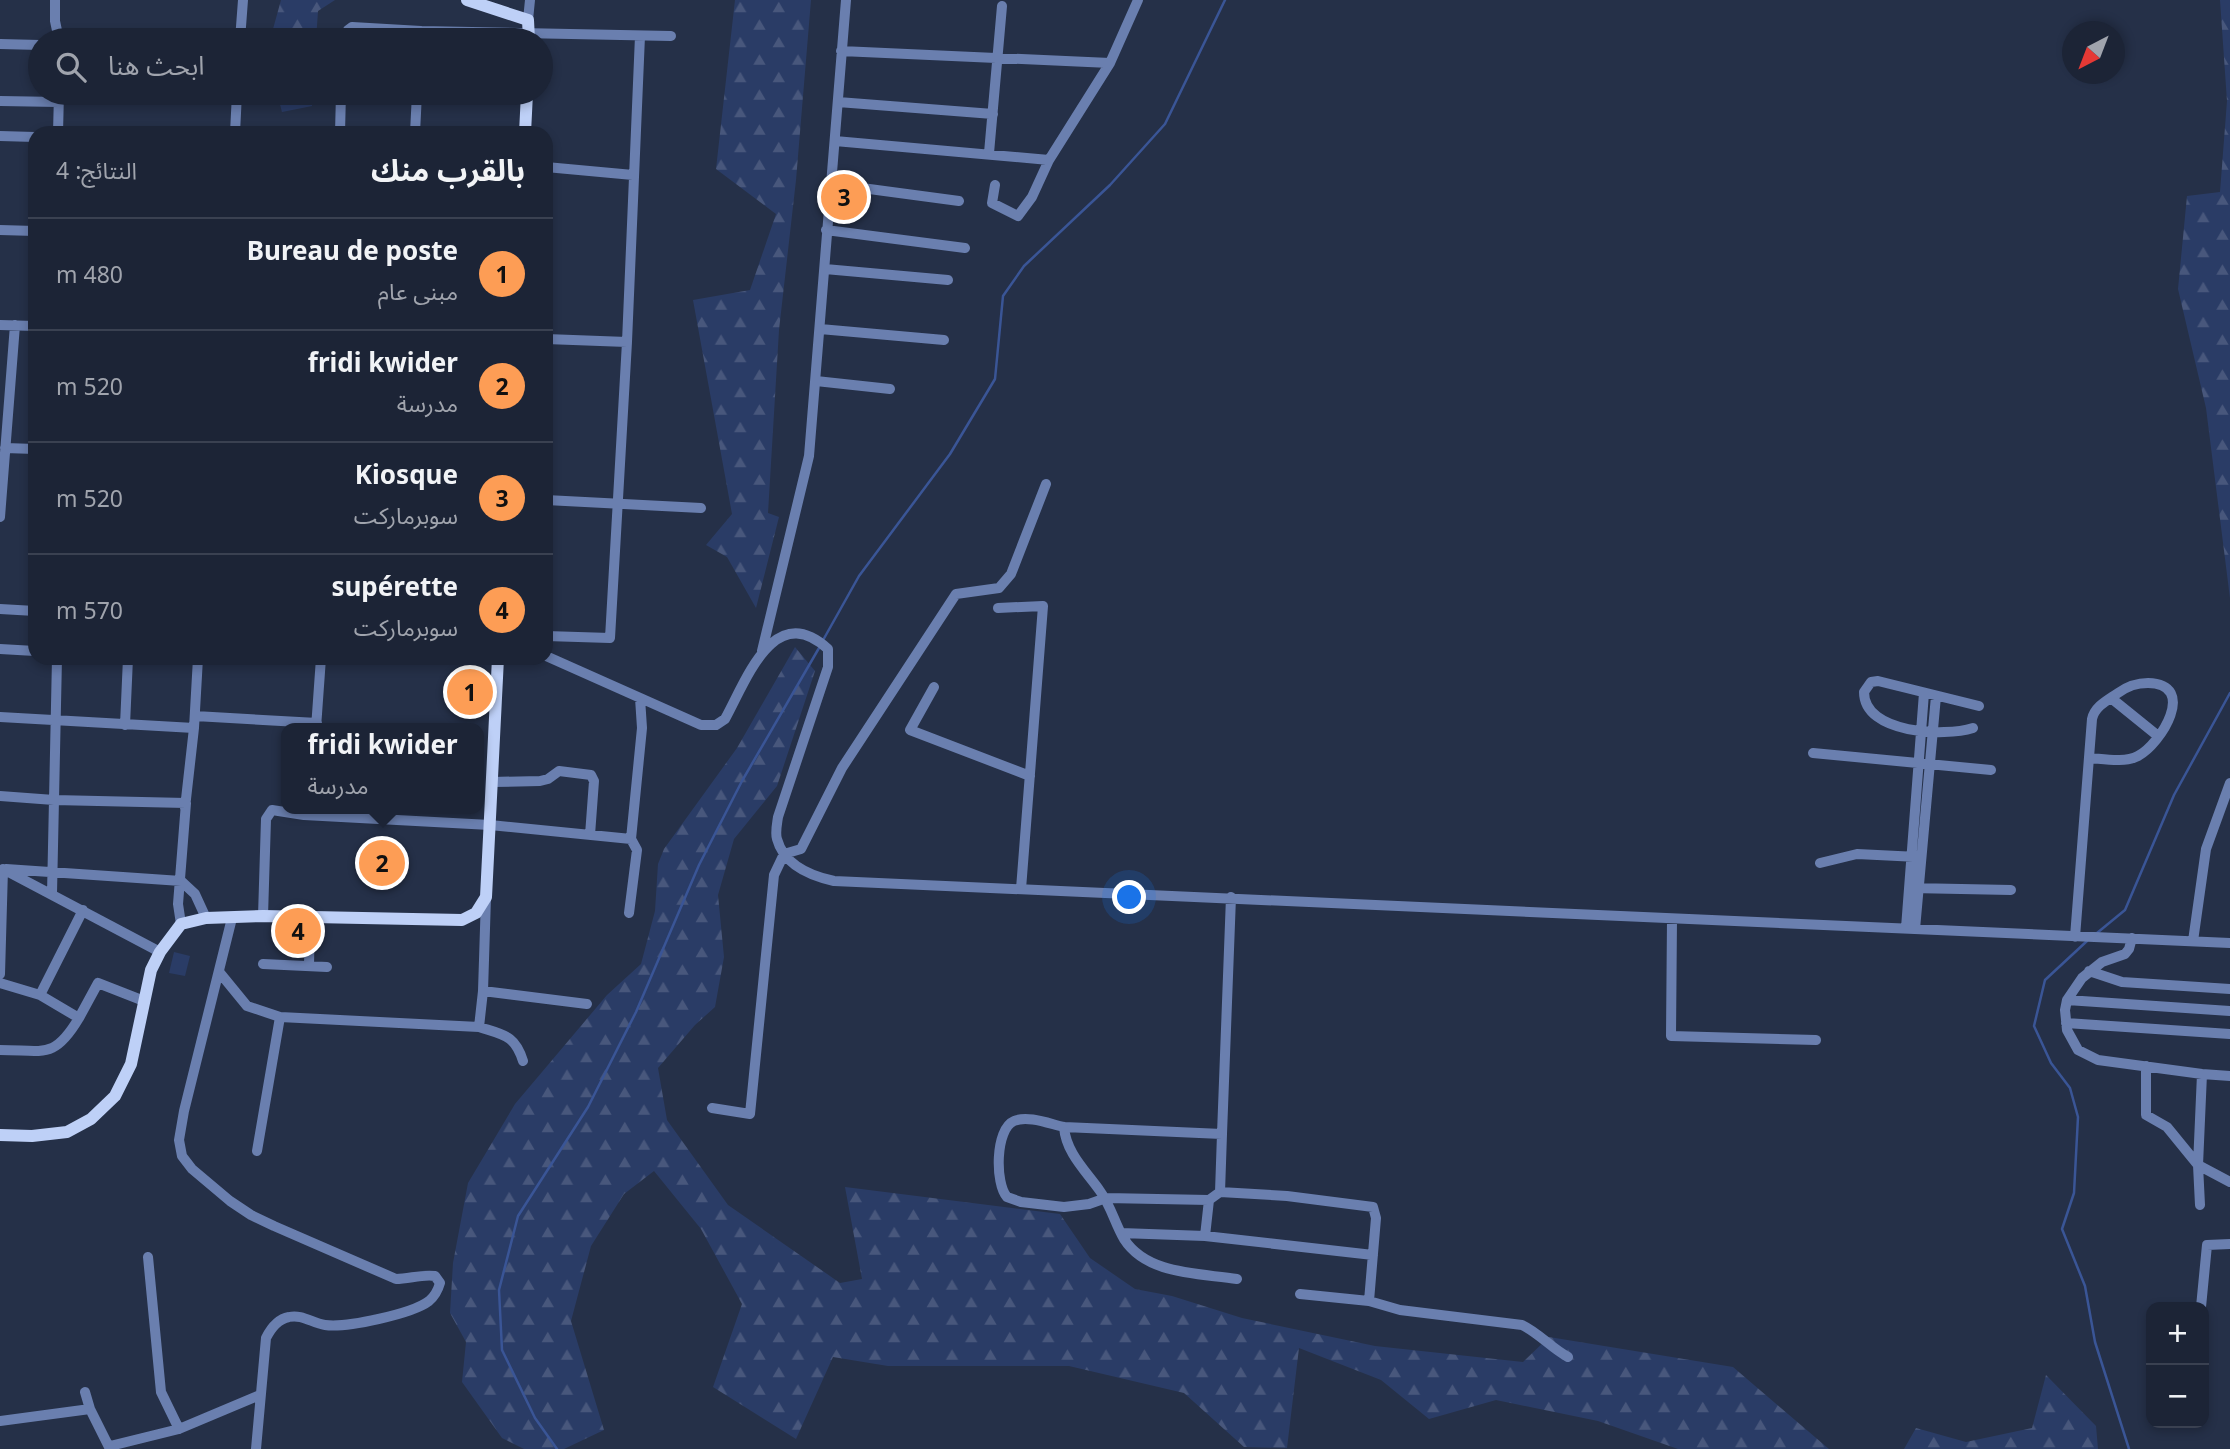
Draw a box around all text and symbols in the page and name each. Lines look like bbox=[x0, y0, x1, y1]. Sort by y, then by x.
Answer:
north arrow bbox=[2062, 21, 2125, 84]
search box bbox=[28, 28, 553, 105]
text: ابحث هنا bbox=[108, 47, 204, 83]
icon: search bbox=[52, 48, 90, 86]
text: بالقرب منك bbox=[371, 149, 525, 190]
text: النتائج: 4 bbox=[56, 154, 137, 186]
pin: 3 bbox=[821, 171, 867, 223]
text: Bureau de poste bbox=[247, 232, 458, 268]
text: 480 m bbox=[56, 258, 123, 290]
text: 1 bbox=[495, 258, 509, 290]
text: مبنى عام bbox=[378, 275, 458, 307]
text: fridi kwider bbox=[308, 344, 458, 380]
text: 520 m bbox=[56, 370, 123, 402]
text: 2 bbox=[495, 370, 509, 402]
text: مدرسة bbox=[397, 387, 458, 419]
text: Kiosque bbox=[355, 456, 458, 492]
text: 520 m bbox=[56, 482, 123, 514]
text: 3 bbox=[495, 482, 509, 514]
text: سوبرماركت bbox=[354, 499, 458, 531]
text: supérette bbox=[331, 568, 458, 604]
text: 570 m bbox=[56, 594, 123, 626]
text: 4 bbox=[495, 594, 509, 626]
text: سوبرماركت bbox=[354, 611, 458, 643]
pin: 1 bbox=[447, 666, 493, 718]
popup bbox=[281, 723, 484, 814]
text: fridi kwider bbox=[307, 726, 458, 762]
text: مدرسة bbox=[307, 769, 369, 801]
pin: 2 bbox=[359, 837, 405, 889]
your location bbox=[1112, 880, 1146, 914]
pin: 4 bbox=[275, 905, 321, 957]
map controls bbox=[2146, 1302, 2209, 1428]
button: + bbox=[2146, 1302, 2209, 1365]
button: − bbox=[2146, 1365, 2209, 1428]

